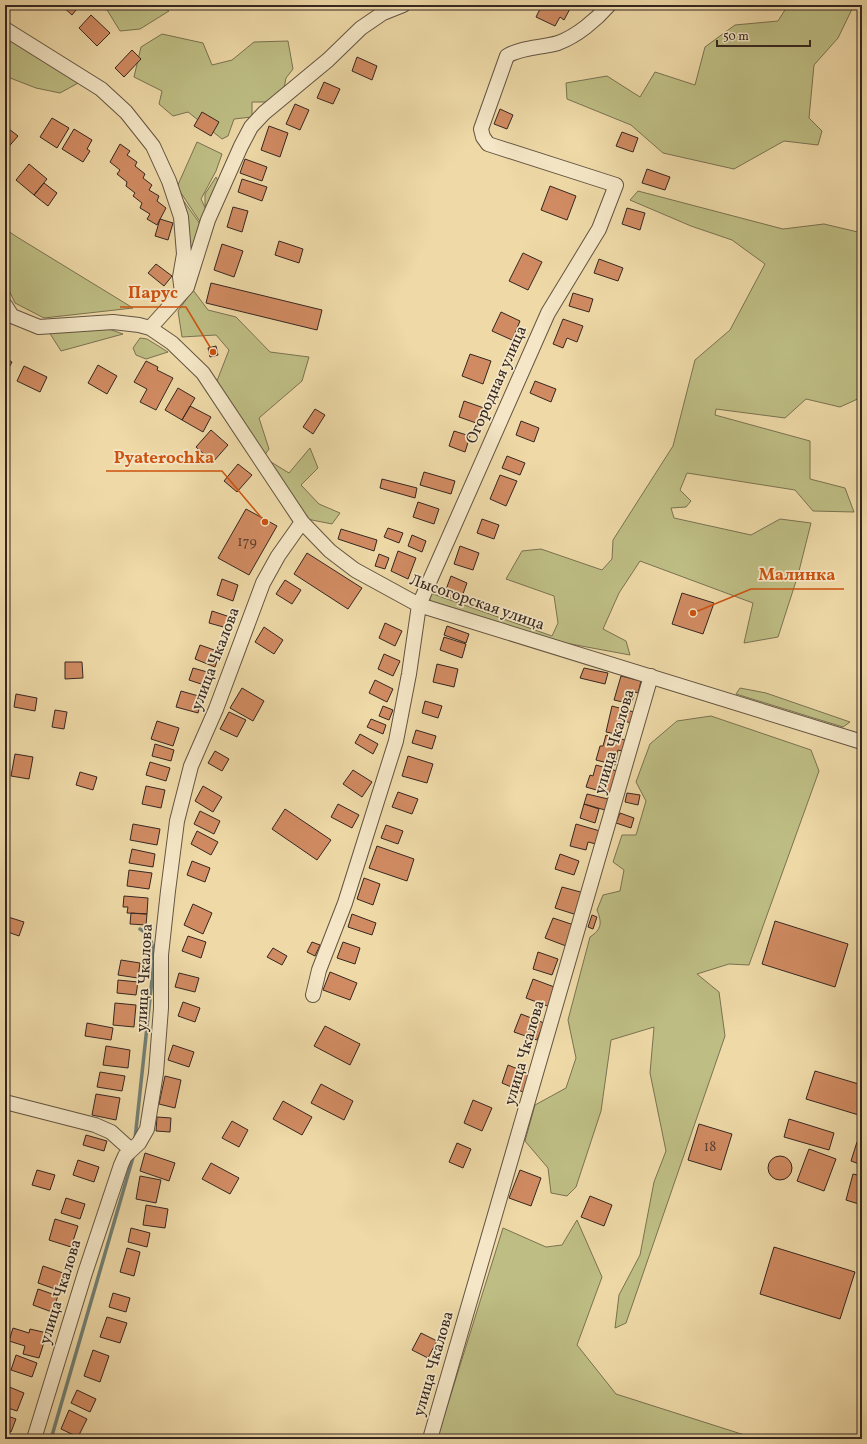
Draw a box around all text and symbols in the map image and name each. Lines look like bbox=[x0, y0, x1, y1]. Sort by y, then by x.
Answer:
scale bar bbox=[717, 22, 810, 48]
text: 50 m bbox=[723, 29, 749, 45]
callout: Парус bbox=[120, 278, 186, 307]
text: Парус bbox=[128, 282, 178, 305]
street label: Огородная улица bbox=[461, 322, 533, 448]
callout: Pyaterochka bbox=[106, 442, 222, 471]
text: Pyaterochka bbox=[114, 447, 214, 470]
house number: 179 bbox=[237, 533, 257, 552]
callout: Малинка bbox=[751, 560, 844, 589]
text: Малинка bbox=[758, 564, 836, 587]
street label: Лысогорская улица bbox=[407, 570, 548, 636]
street label: улица Чкалова bbox=[186, 604, 246, 714]
street label: улица Чкалова bbox=[589, 687, 641, 797]
street label: улица Чкалова bbox=[131, 923, 159, 1033]
street label: улица Чкалова bbox=[499, 998, 551, 1108]
house number: 18 bbox=[704, 1138, 716, 1157]
street label: улица Чкалова bbox=[35, 1237, 87, 1347]
street label: улица Чкалова bbox=[408, 1309, 460, 1419]

